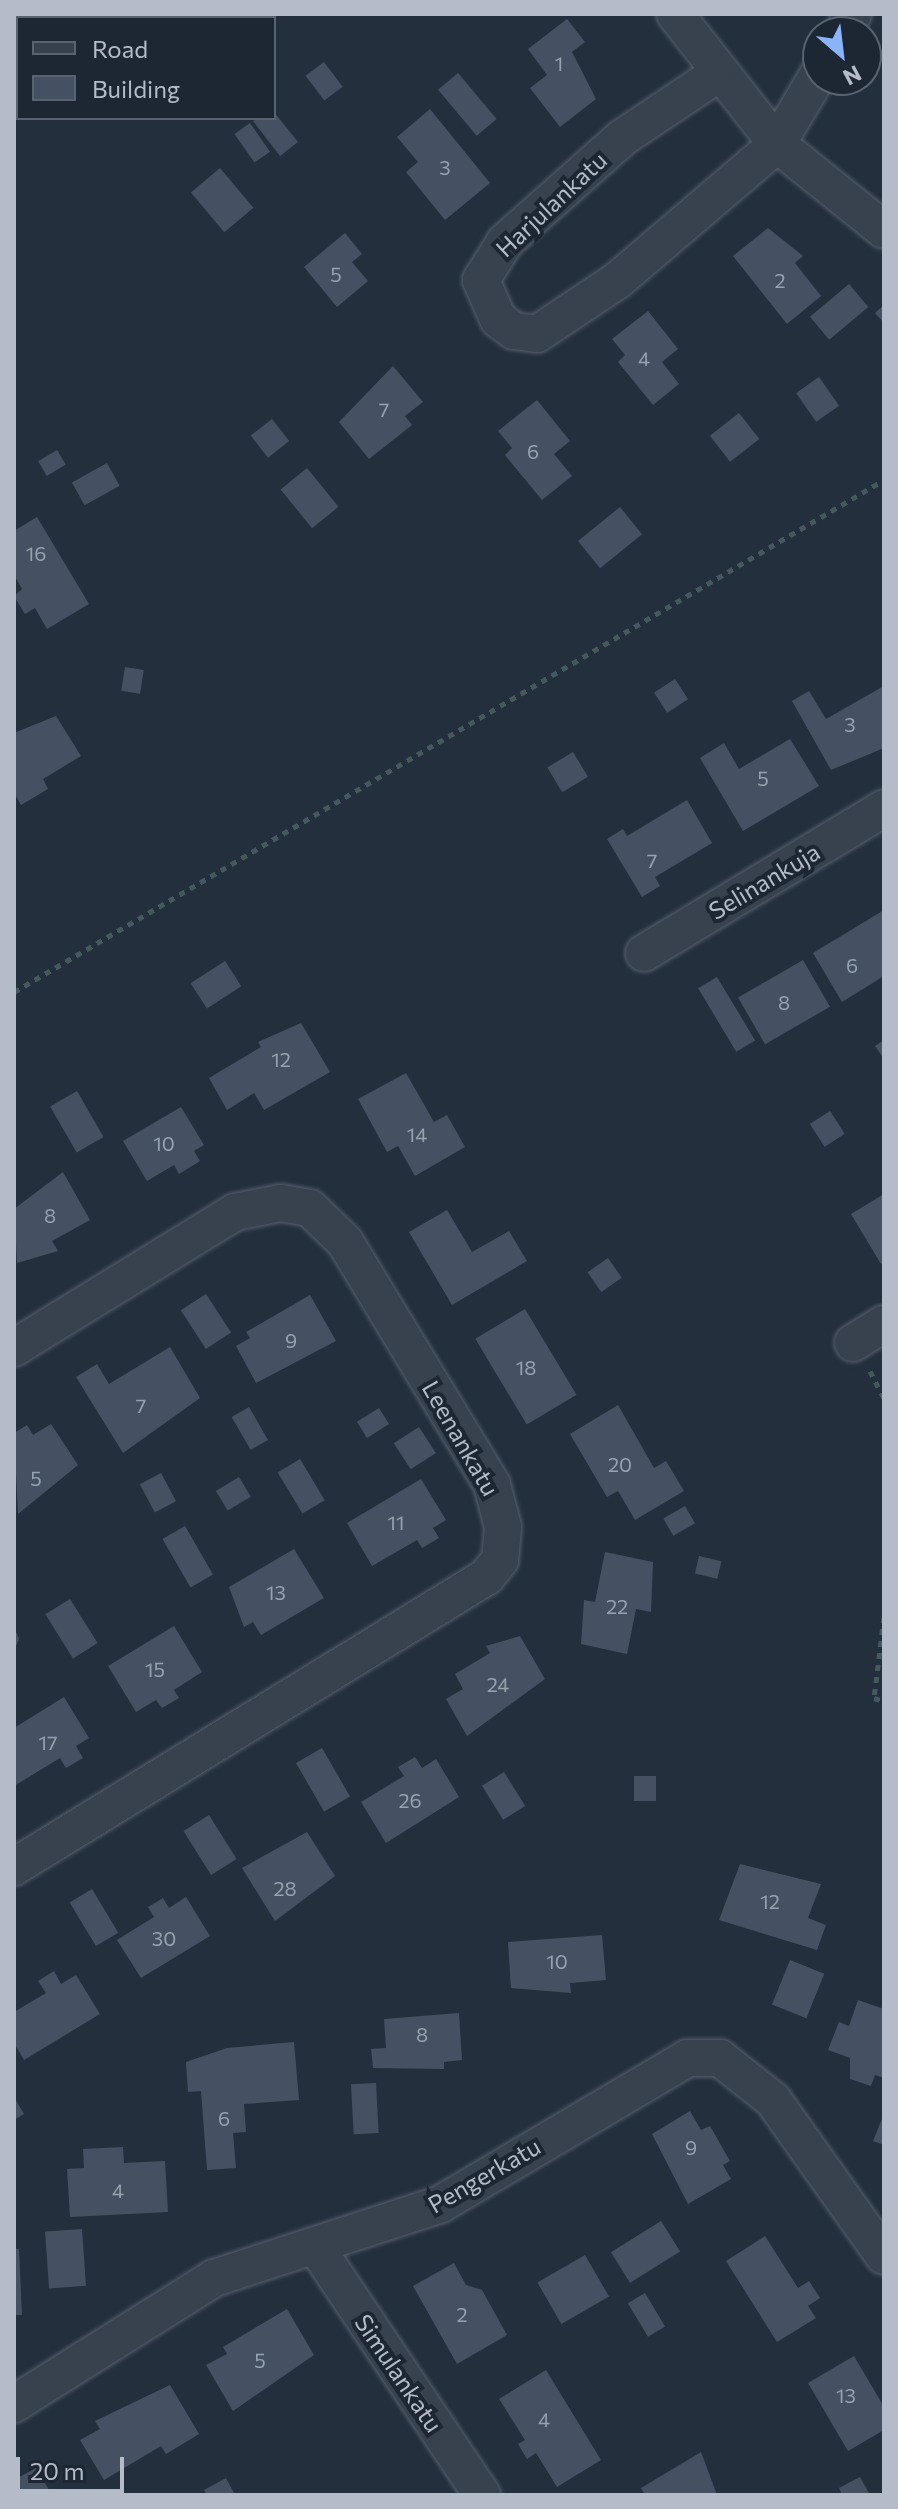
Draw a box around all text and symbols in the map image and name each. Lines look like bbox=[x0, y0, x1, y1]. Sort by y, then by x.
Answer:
legend bbox=[16, 16, 276, 120]
north arrow bbox=[802, 16, 882, 96]
text: Road bbox=[92, 34, 148, 63]
house number: 1 bbox=[555, 51, 563, 75]
text: N bbox=[839, 60, 866, 92]
text: Building bbox=[92, 74, 180, 103]
street label: Harjulankatu bbox=[490, 145, 612, 263]
house number: 3 bbox=[439, 155, 451, 179]
house number: 5 bbox=[330, 262, 342, 286]
house number: 2 bbox=[774, 268, 786, 292]
house number: 4 bbox=[638, 346, 650, 370]
house number: 7 bbox=[379, 397, 389, 421]
house number: 6 bbox=[527, 439, 539, 463]
house number: 16 bbox=[26, 541, 46, 565]
house number: 3 bbox=[844, 712, 856, 736]
house number: 5 bbox=[757, 766, 769, 790]
street label: Selinankuja bbox=[703, 837, 825, 925]
house number: 7 bbox=[647, 848, 657, 872]
house number: 6 bbox=[846, 953, 858, 977]
house number: 8 bbox=[778, 990, 790, 1014]
house number: 12 bbox=[271, 1047, 291, 1071]
house number: 14 bbox=[407, 1122, 427, 1146]
house number: 10 bbox=[153, 1131, 175, 1155]
house number: 8 bbox=[44, 1203, 56, 1227]
house number: 9 bbox=[285, 1328, 297, 1352]
house number: 18 bbox=[516, 1355, 536, 1379]
street label: Leenankatu bbox=[417, 1375, 505, 1501]
house number: 7 bbox=[136, 1393, 146, 1417]
house number: 20 bbox=[608, 1452, 632, 1476]
house number: 5 bbox=[30, 1466, 42, 1490]
house number: 11 bbox=[387, 1510, 405, 1534]
house number: 13 bbox=[266, 1580, 286, 1604]
house number: 22 bbox=[606, 1594, 628, 1618]
house number: 15 bbox=[145, 1657, 165, 1681]
house number: 24 bbox=[487, 1672, 509, 1696]
house number: 17 bbox=[38, 1730, 58, 1754]
house number: 26 bbox=[398, 1788, 422, 1812]
house number: 28 bbox=[273, 1876, 297, 1900]
house number: 12 bbox=[760, 1889, 780, 1913]
house number: 30 bbox=[152, 1926, 176, 1950]
house number: 10 bbox=[546, 1949, 568, 1973]
house number: 8 bbox=[416, 2022, 428, 2046]
house number: 6 bbox=[218, 2106, 230, 2130]
street label: Pengerkatu bbox=[423, 2131, 545, 2219]
house number: 9 bbox=[685, 2135, 697, 2159]
house number: 4 bbox=[112, 2178, 124, 2202]
house number: 2 bbox=[456, 2302, 468, 2326]
street label: Simulankatu bbox=[349, 2309, 449, 2437]
house number: 5 bbox=[254, 2348, 266, 2372]
house number: 13 bbox=[836, 2383, 856, 2407]
house number: 4 bbox=[538, 2407, 550, 2431]
scale bar bbox=[20, 2441, 128, 2491]
text: 20 m bbox=[30, 2456, 84, 2485]

